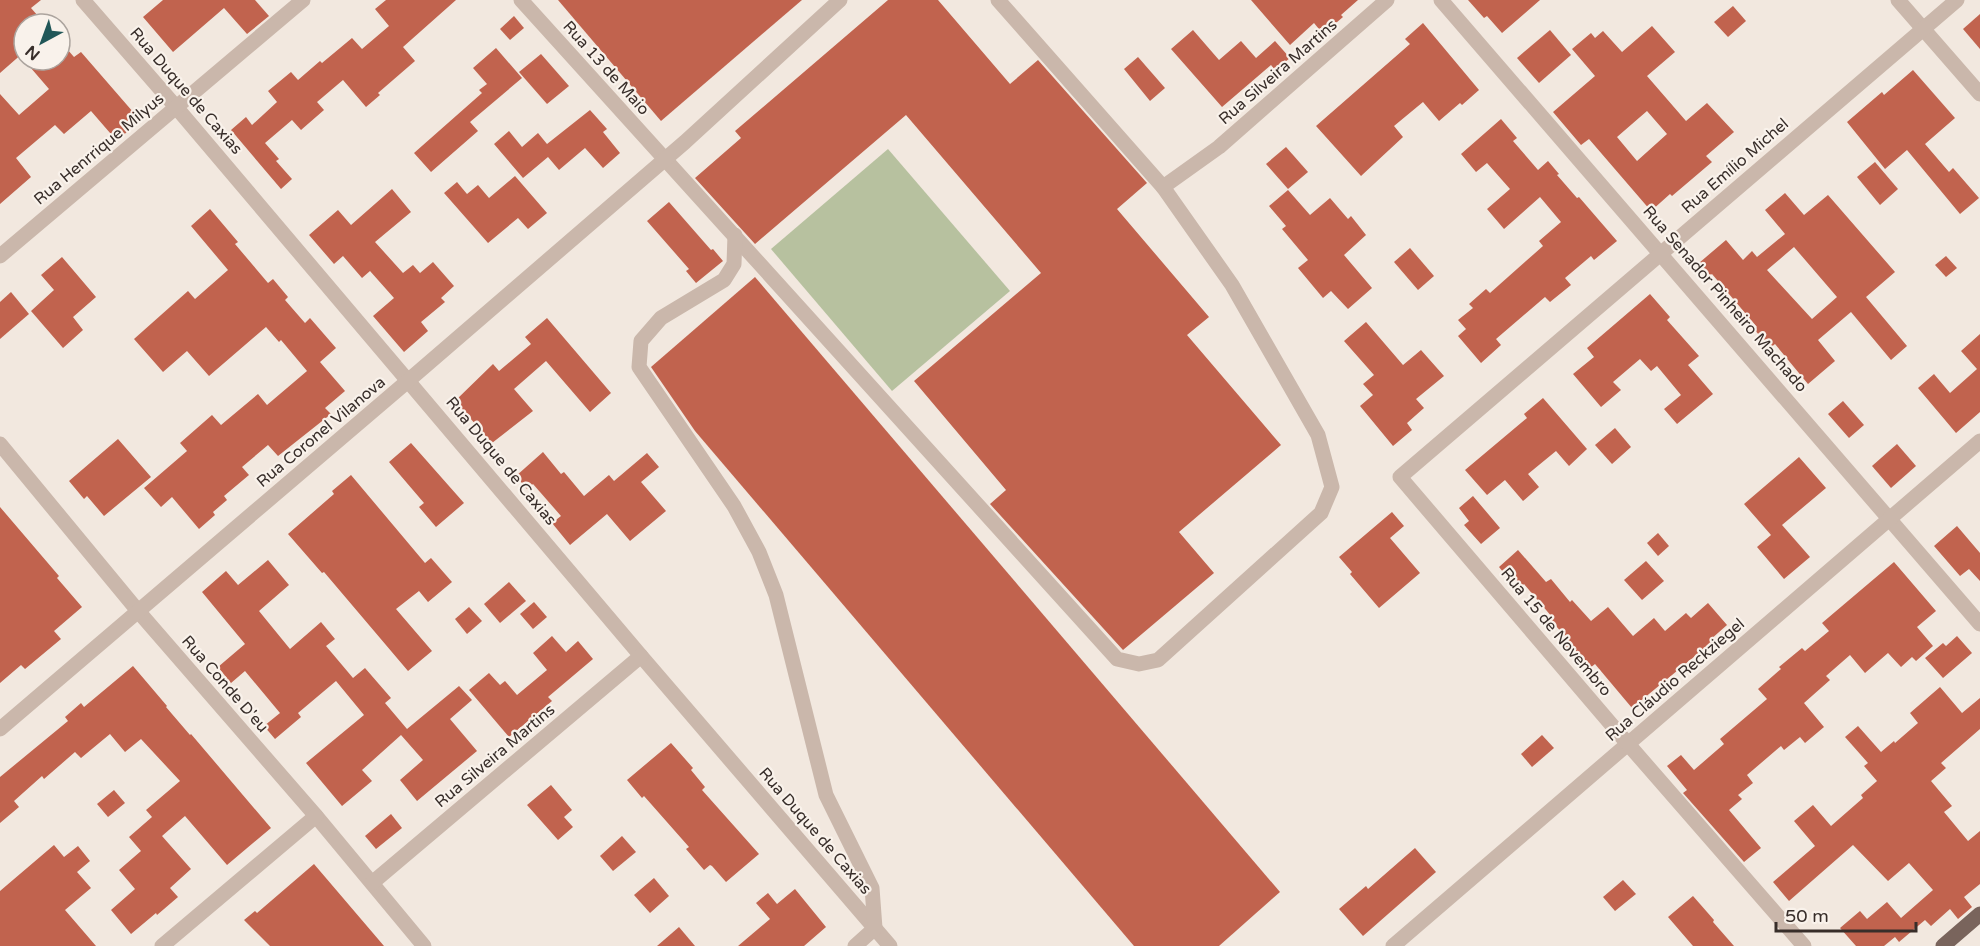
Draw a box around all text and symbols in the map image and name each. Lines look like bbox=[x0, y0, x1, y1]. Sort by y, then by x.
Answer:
north arrow bbox=[12, 12, 72, 72]
street label: Rua Silveira Martins bbox=[1215, 15, 1341, 129]
street label: Rua 13 de Maio bbox=[558, 17, 654, 119]
street label: Rua Duque de Caxias bbox=[125, 23, 247, 159]
text: N bbox=[21, 41, 44, 64]
street label: Rua Henrrique Milyus bbox=[30, 89, 168, 209]
street label: Rua Emílio Michel bbox=[1677, 114, 1793, 218]
street label: Rua Senador Pinheiro Machado bbox=[1639, 202, 1811, 396]
street label: Rua Coronel Vilanova bbox=[252, 372, 390, 492]
street label: Rua Duque de Caxias bbox=[441, 393, 561, 529]
street label: Rua 15 de Novembro bbox=[1496, 564, 1616, 700]
street label: Rua Cláudio Reckziegel bbox=[1601, 614, 1749, 746]
street label: Rua Conde D'eu bbox=[177, 631, 273, 737]
street label: Rua Silveira Martins bbox=[431, 700, 559, 812]
street label: Rua Duque de Caxias bbox=[754, 763, 876, 899]
scale bar bbox=[1776, 895, 1916, 933]
text: 50 m bbox=[1785, 905, 1829, 927]

